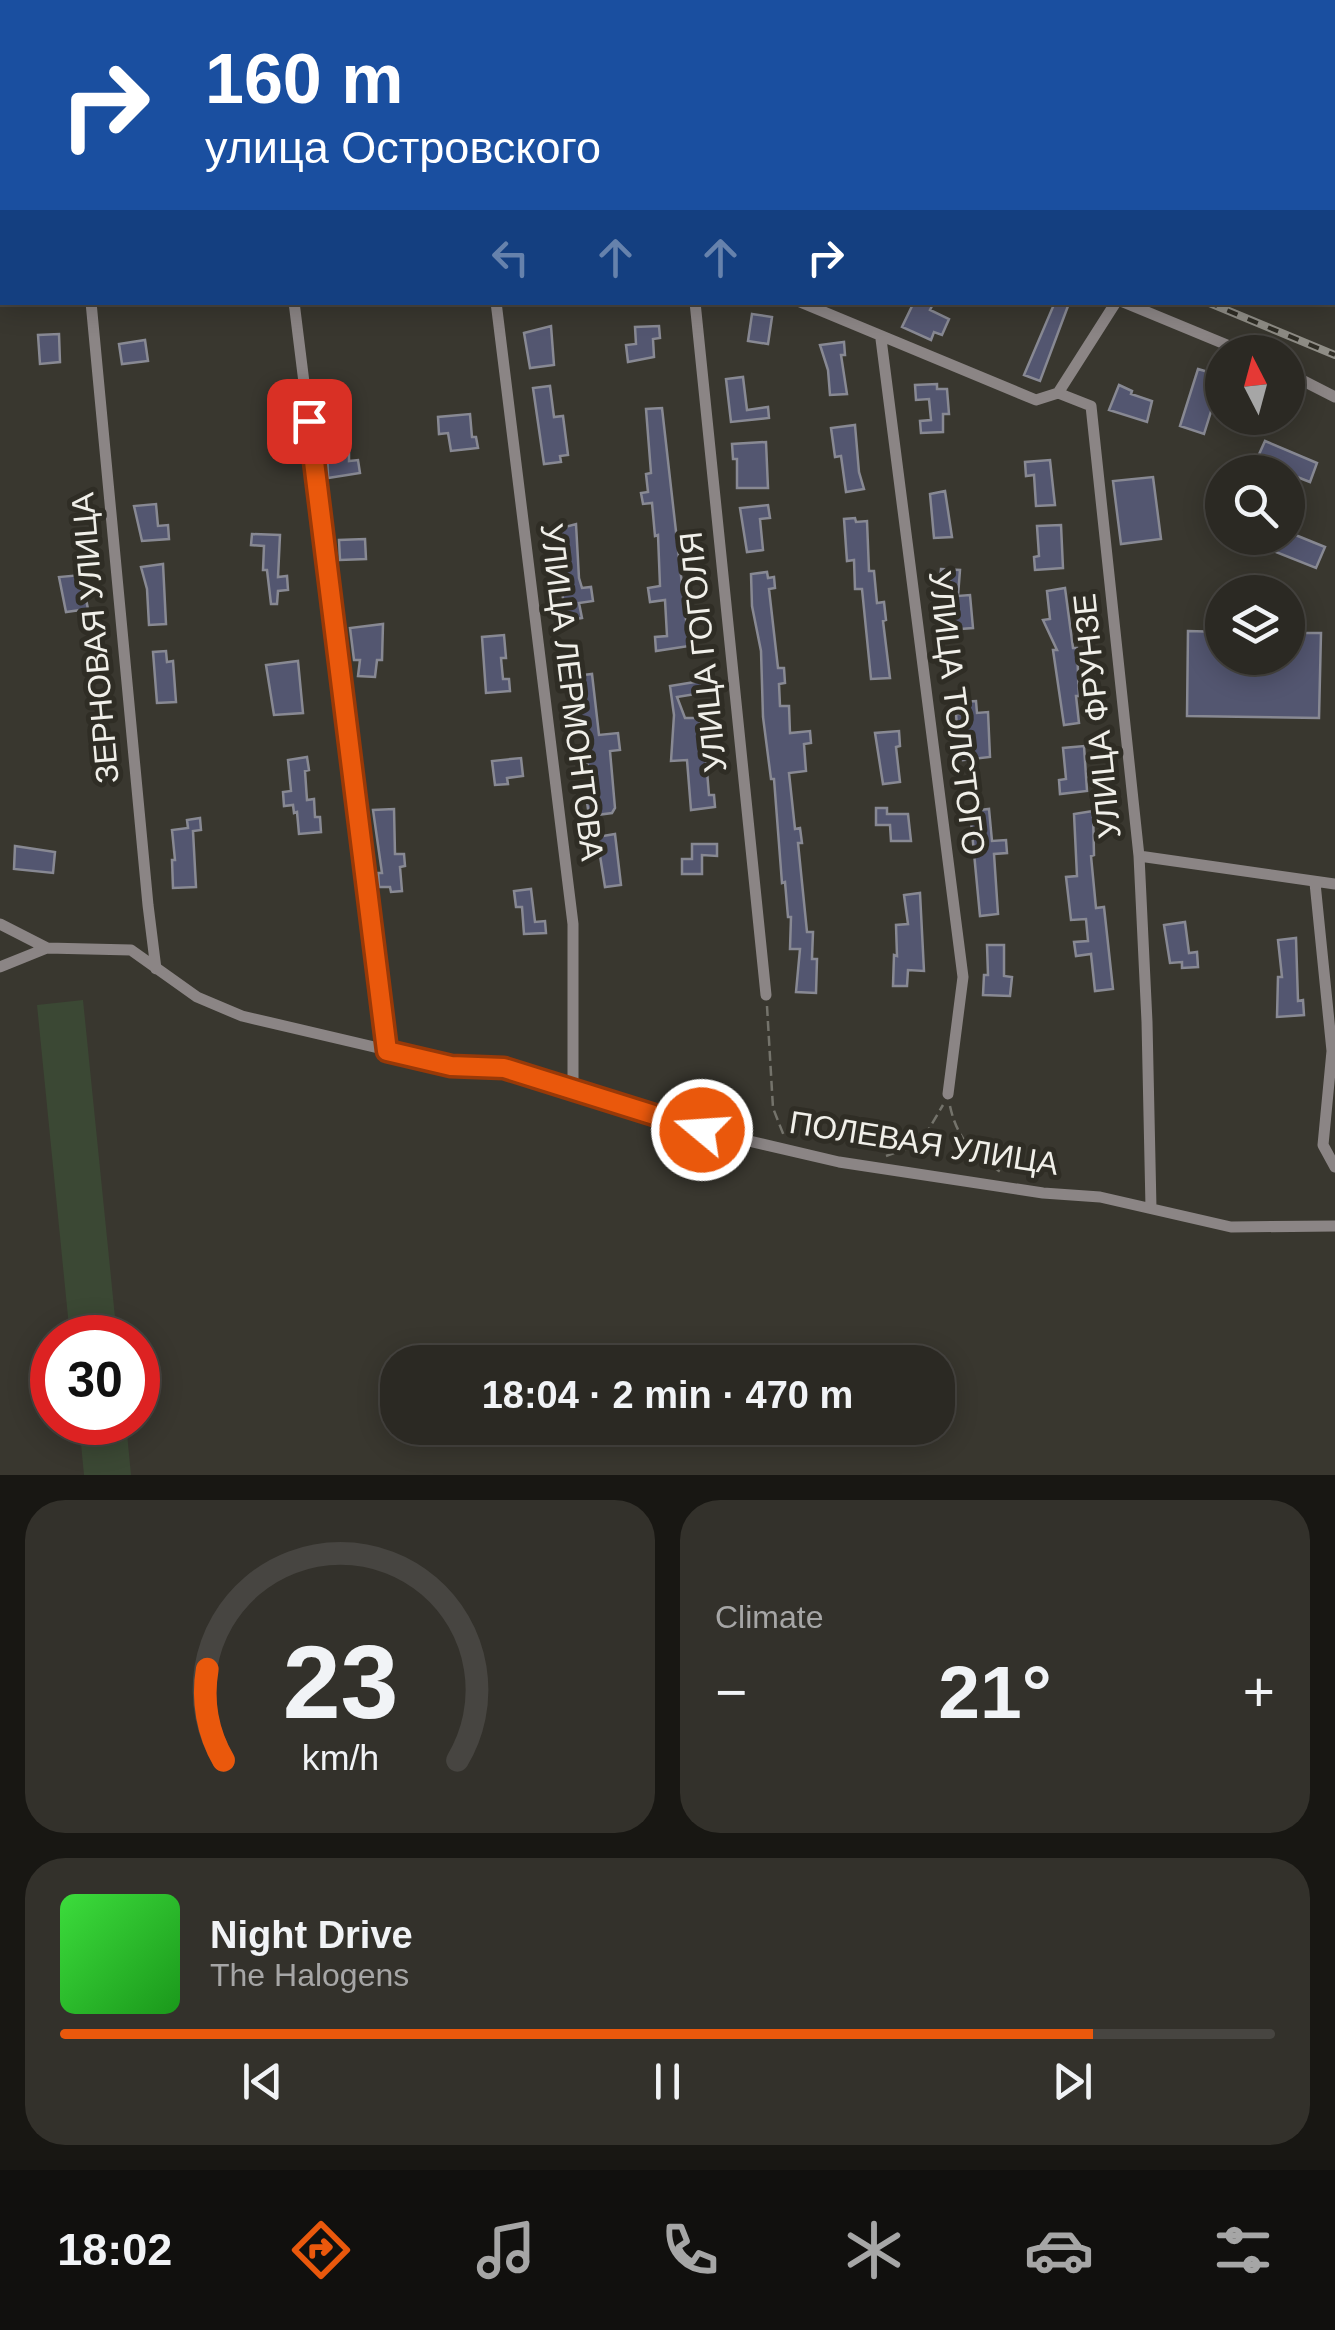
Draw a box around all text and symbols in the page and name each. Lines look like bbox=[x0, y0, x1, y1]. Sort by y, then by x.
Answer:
icon: right bbox=[40, 40, 170, 170]
text: 160 m bbox=[205, 40, 403, 118]
text: улица Островского bbox=[205, 122, 601, 173]
icon: left bbox=[483, 230, 538, 285]
icon: ahead bbox=[588, 230, 643, 285]
icon: ahead bbox=[693, 230, 748, 285]
icon: right bbox=[798, 230, 853, 285]
north arrow bbox=[1205, 335, 1305, 435]
map controls bbox=[1205, 335, 1305, 675]
pin bbox=[267, 379, 352, 464]
icon: arrive bbox=[282, 394, 337, 449]
button: search bbox=[1205, 455, 1305, 555]
street label: ЗЕРНОВАЯ УЛИЦА bbox=[64, 490, 126, 785]
street label: УЛИЦА ЛЕРМОНТОВА bbox=[533, 521, 611, 863]
street label: УЛИЦА ГОГОЛЯ bbox=[672, 530, 734, 774]
street label: УЛИЦА ТОЛСТОГО bbox=[922, 569, 992, 857]
button: layers bbox=[1205, 575, 1305, 675]
street label: УЛИЦА ФРУНЗЕ bbox=[1066, 592, 1128, 840]
position arrow bbox=[650, 1078, 754, 1182]
street label: ПОЛЕВАЯ УЛИЦА bbox=[787, 1104, 1062, 1182]
speed limit sign: 30 bbox=[30, 1315, 160, 1445]
text: 18:04 · 2 min · 470 m bbox=[482, 1374, 853, 1416]
text: Climate bbox=[715, 1599, 823, 1635]
text: 23 bbox=[282, 1624, 398, 1740]
text: 21° bbox=[938, 1650, 1052, 1734]
text: − bbox=[715, 1661, 747, 1723]
text: + bbox=[1243, 1661, 1275, 1723]
text: km/h bbox=[301, 1738, 379, 1778]
text: Night Drive bbox=[210, 1914, 413, 1956]
text: The Halogens bbox=[210, 1957, 409, 1993]
icon: previous bbox=[235, 2054, 290, 2109]
icon: pause bbox=[640, 2054, 695, 2109]
icon: next bbox=[1045, 2054, 1100, 2109]
icon: directions bbox=[286, 2215, 356, 2285]
icon: music bbox=[471, 2215, 541, 2285]
icon: phone bbox=[655, 2215, 725, 2285]
icon: climate bbox=[839, 2215, 909, 2285]
icon: car bbox=[1024, 2215, 1094, 2285]
icon: filters bbox=[1208, 2215, 1278, 2285]
text: 18:02 bbox=[57, 2224, 172, 2275]

